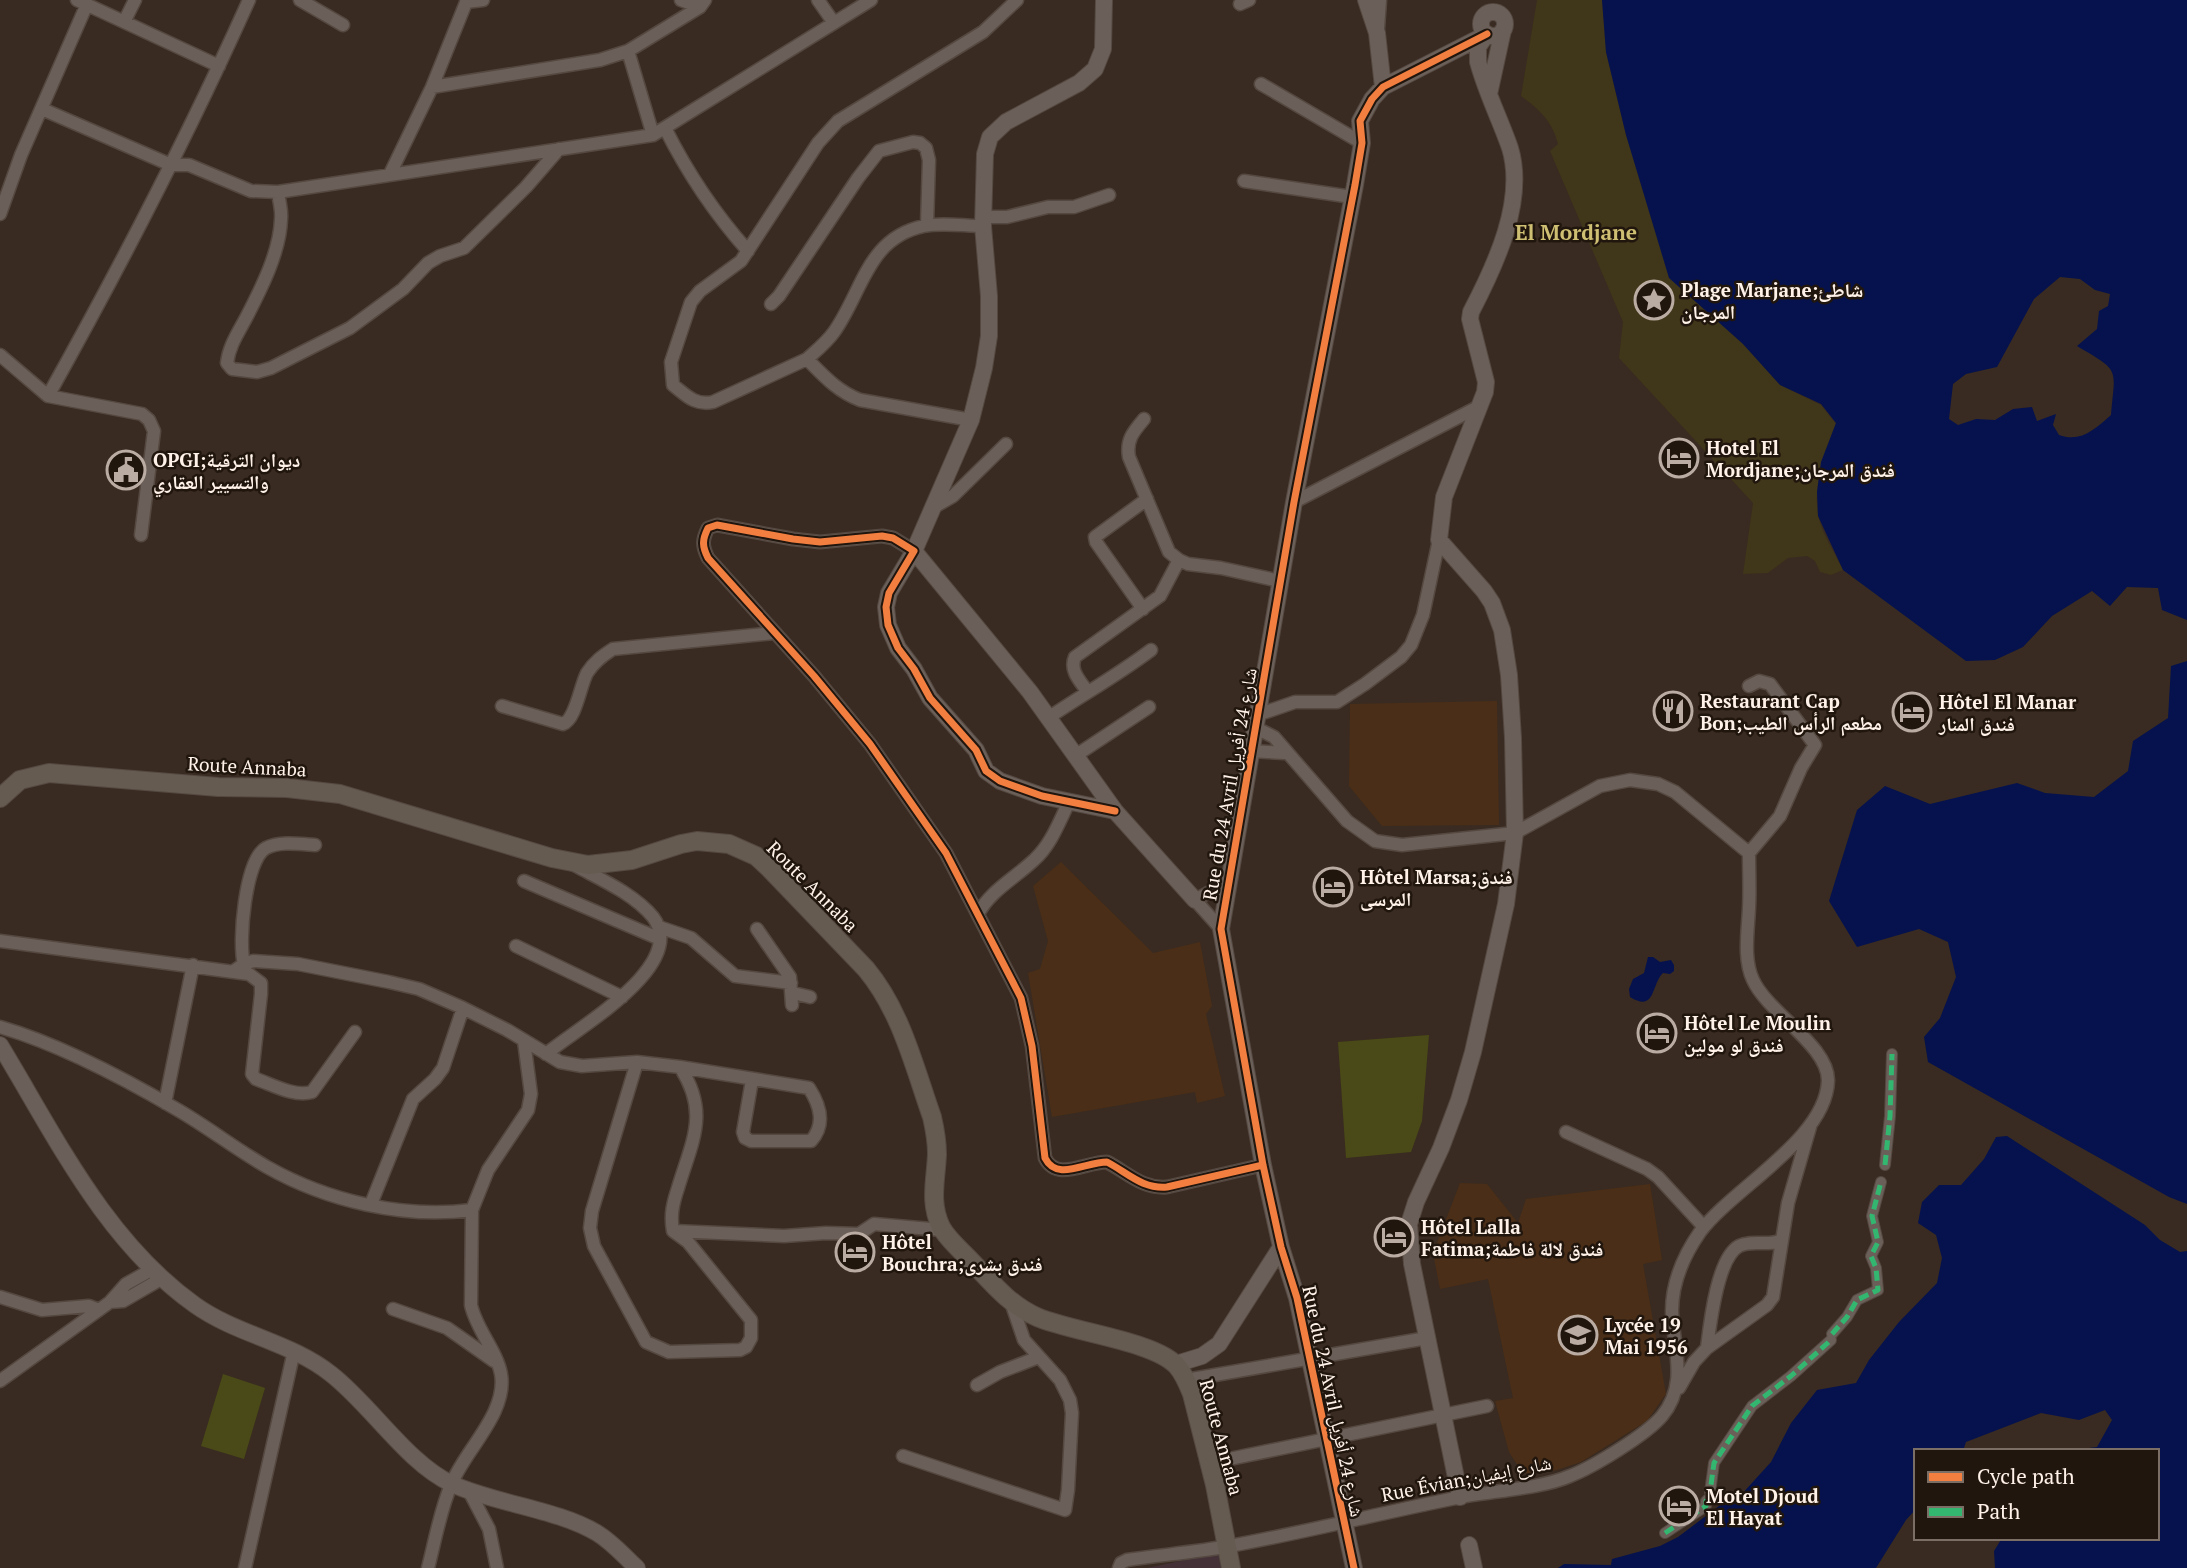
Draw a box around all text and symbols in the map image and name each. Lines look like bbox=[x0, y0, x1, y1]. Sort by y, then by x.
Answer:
district label: El Mordjane bbox=[1515, 218, 1637, 246]
place label: Plage Marjane;شاطئ المرجان bbox=[1681, 277, 1863, 324]
place icon: Plage Marjane;شاطئ المرجان bbox=[1633, 279, 1675, 321]
place label: Hotel El Mordjane;فندق المرجان bbox=[1706, 435, 1895, 482]
hotel icon: Hotel El Mordjane;فندق المرجان bbox=[1658, 437, 1700, 479]
place label: OPGI;ديوان الترقية والتسيير العقاري bbox=[153, 447, 300, 497]
public building icon: OPGI;ديوان الترقية والتسيير العقاري bbox=[105, 449, 147, 491]
street label: Rue du 24 Avril شارع 24 أفريل bbox=[1196, 666, 1262, 902]
place label: Restaurant Cap Bon;مطعم الرأس الطيب bbox=[1700, 688, 1882, 736]
place label: Hôtel El Manar فندق المنار bbox=[1938, 689, 2077, 736]
restaurant icon: Restaurant Cap Bon;مطعم الرأس الطيب bbox=[1652, 690, 1694, 732]
hotel icon: Hôtel El Manar فندق المنار bbox=[1891, 691, 1933, 733]
street label: Route Annaba bbox=[187, 750, 308, 782]
street label: Route Annaba bbox=[762, 835, 864, 937]
place label: Hôtel Marsa;فندق المرسى bbox=[1360, 864, 1513, 911]
hotel icon: Hôtel Marsa;فندق المرسى bbox=[1312, 866, 1354, 908]
place label: Hôtel Le Moulin فندق لو مولين bbox=[1684, 1010, 1832, 1057]
hotel icon: Hôtel Le Moulin فندق لو مولين bbox=[1636, 1012, 1678, 1054]
place label: Hôtel Lalla Fatima;فندق لالة فاطمة bbox=[1421, 1214, 1604, 1261]
hotel icon: Hôtel Lalla Fatima;فندق لالة فاطمة bbox=[1373, 1216, 1415, 1258]
place label: Hôtel Bouchra;فندق بشرى bbox=[882, 1229, 1043, 1276]
hotel icon: Hôtel Bouchra;فندق بشرى bbox=[834, 1231, 876, 1273]
street label: Rue du 24 Avril شارع 24 أفريل bbox=[1297, 1283, 1371, 1519]
place label: Lycée 19 Mai 1956 bbox=[1605, 1312, 1688, 1359]
school or university icon: Lycée 19 Mai 1956 bbox=[1557, 1314, 1599, 1356]
street label: Route Annaba bbox=[1195, 1376, 1250, 1498]
street label: Rue Évian;شارع إيفيان bbox=[1379, 1449, 1554, 1509]
legend bbox=[1914, 1449, 2159, 1540]
text: Cycle path bbox=[1977, 1462, 2075, 1490]
place label: Motel Djoud El Hayat bbox=[1706, 1483, 1819, 1530]
hotel icon: Motel Djoud El Hayat bbox=[1658, 1485, 1700, 1527]
text: Path bbox=[1977, 1497, 2020, 1525]

